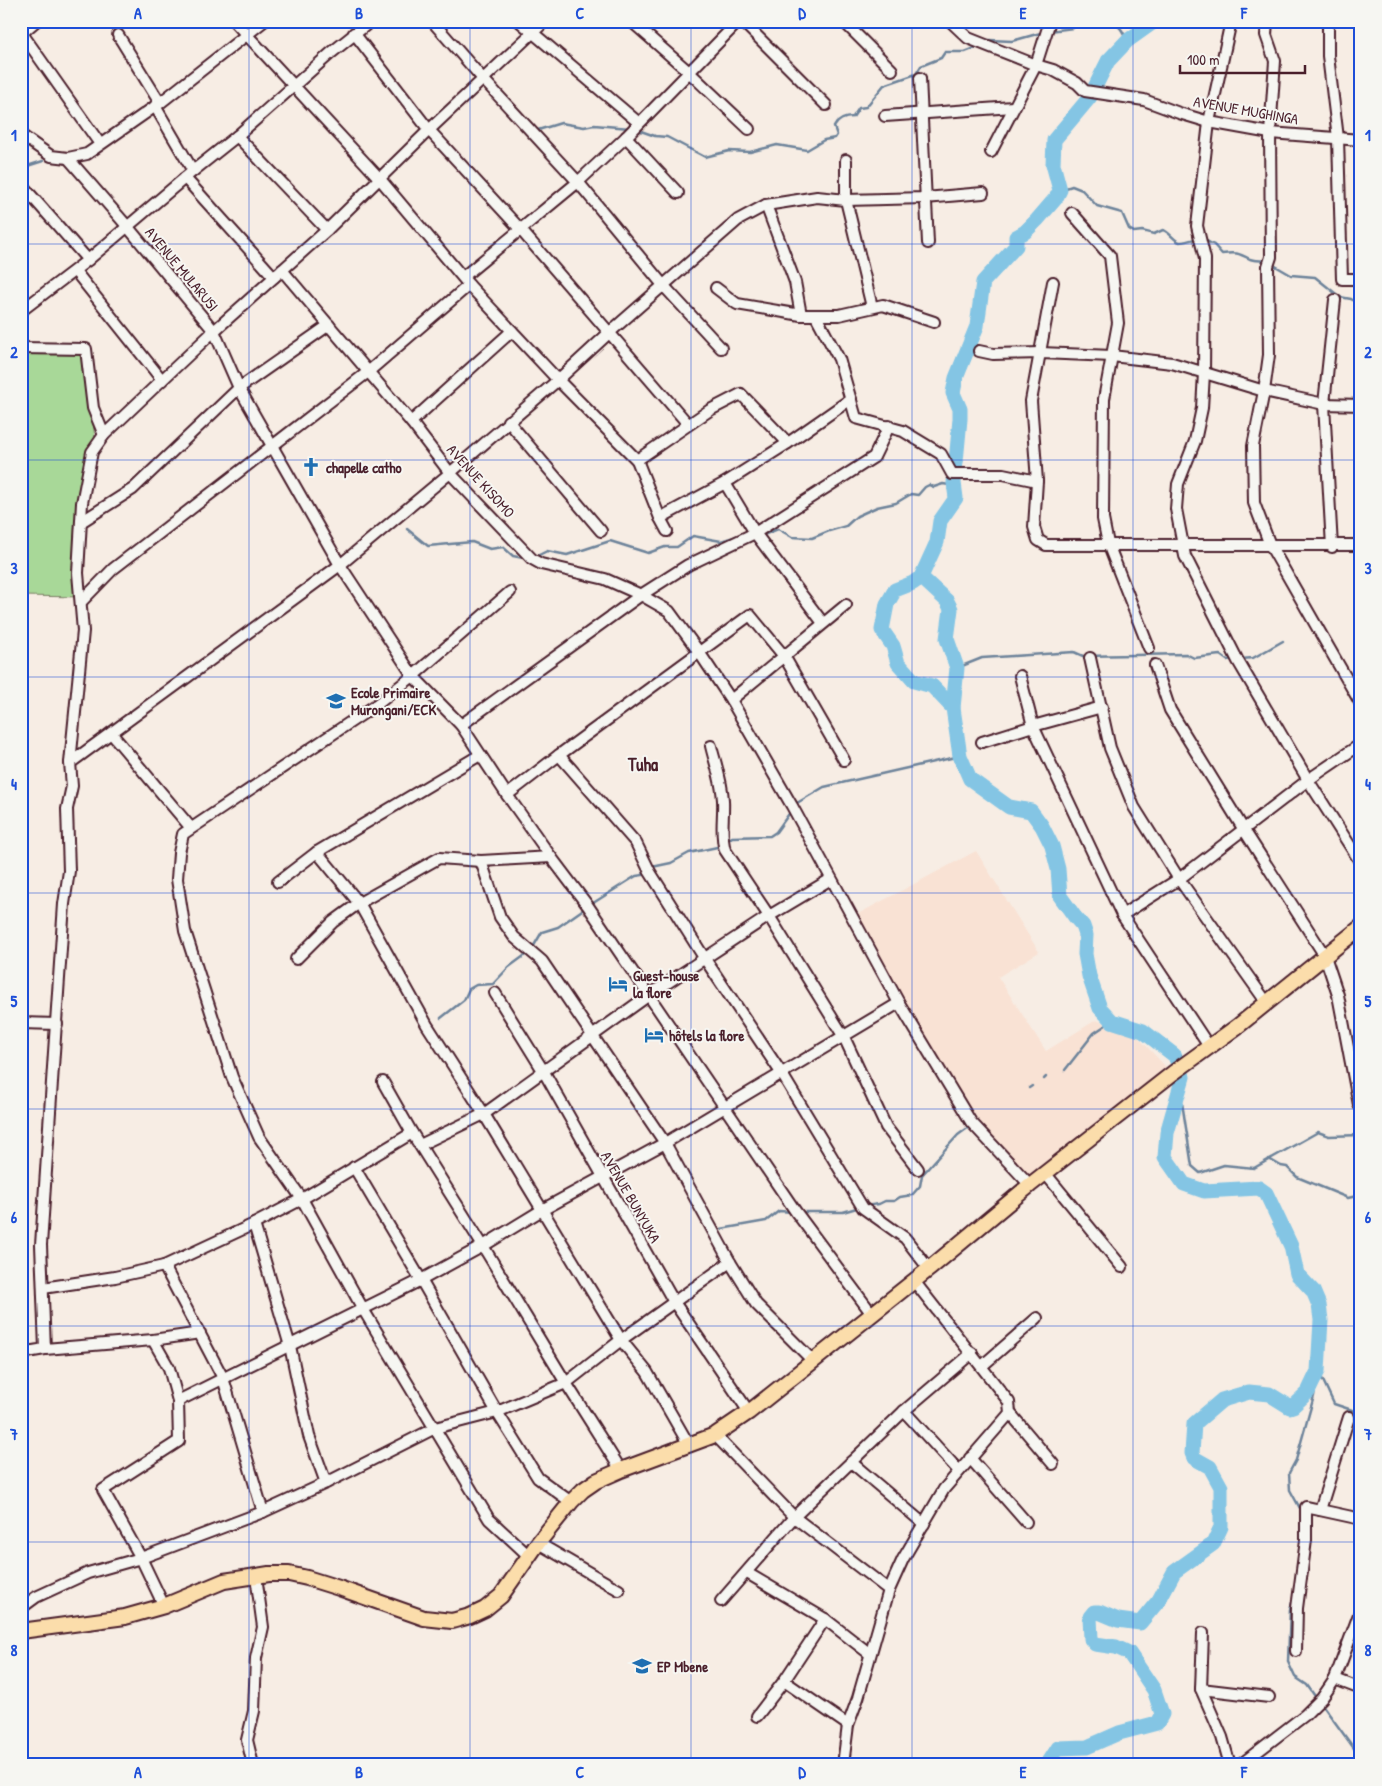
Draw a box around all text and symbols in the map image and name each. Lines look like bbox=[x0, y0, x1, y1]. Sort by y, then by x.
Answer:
text: A bbox=[134, 2, 142, 24]
text: B bbox=[355, 2, 363, 24]
text: C bbox=[576, 2, 585, 24]
text: D bbox=[798, 2, 806, 24]
text: E bbox=[1019, 2, 1027, 24]
text: F bbox=[1240, 2, 1248, 24]
scale bar bbox=[1180, 42, 1304, 74]
text: 100 m bbox=[1187, 49, 1220, 70]
street label: AVENUE MUGHINGA bbox=[1192, 90, 1301, 130]
text: 1 bbox=[11, 124, 17, 146]
text: 1 bbox=[1365, 124, 1371, 146]
street label: AVENUE MULARUSI bbox=[140, 222, 224, 316]
text: 2 bbox=[10, 341, 18, 363]
text: 2 bbox=[1364, 341, 1372, 363]
street label: AVENUE KISOMO bbox=[442, 440, 520, 522]
church icon: chapelle catho bbox=[300, 456, 322, 478]
place label: chapelle catho bbox=[326, 457, 401, 479]
text: 3 bbox=[10, 557, 18, 579]
text: 3 bbox=[1364, 557, 1372, 579]
place label: Ecole Primaire Murongani/ECK bbox=[351, 682, 436, 721]
school or university icon: Ecole Primaire Murongani/ECK bbox=[325, 690, 347, 712]
district label: Tuha bbox=[627, 752, 659, 777]
text: 4 bbox=[11, 773, 17, 795]
text: 4 bbox=[1365, 773, 1371, 795]
place label: Guest-house la flore bbox=[633, 965, 699, 1003]
hotel icon: Guest-house la flore bbox=[607, 973, 629, 995]
text: 5 bbox=[11, 990, 18, 1012]
text: 5 bbox=[1365, 990, 1372, 1012]
hotel icon: hôtels la flore bbox=[643, 1024, 665, 1046]
place label: hôtels la flore bbox=[669, 1025, 745, 1046]
street label: AVENUE BUNYUKA bbox=[596, 1147, 666, 1247]
text: 6 bbox=[11, 1206, 18, 1228]
text: 6 bbox=[1365, 1206, 1372, 1228]
text: 7 bbox=[9, 1423, 18, 1445]
text: 7 bbox=[1363, 1423, 1372, 1445]
text: 8 bbox=[11, 1639, 18, 1661]
text: 8 bbox=[1365, 1639, 1372, 1661]
school or university icon: EP Mbene bbox=[631, 1655, 653, 1677]
place label: EP Mbene bbox=[657, 1656, 708, 1677]
text: A bbox=[134, 1761, 142, 1783]
text: B bbox=[355, 1761, 363, 1783]
text: C bbox=[576, 1761, 585, 1783]
text: D bbox=[798, 1761, 806, 1783]
text: E bbox=[1019, 1761, 1027, 1783]
text: F bbox=[1240, 1761, 1248, 1783]

